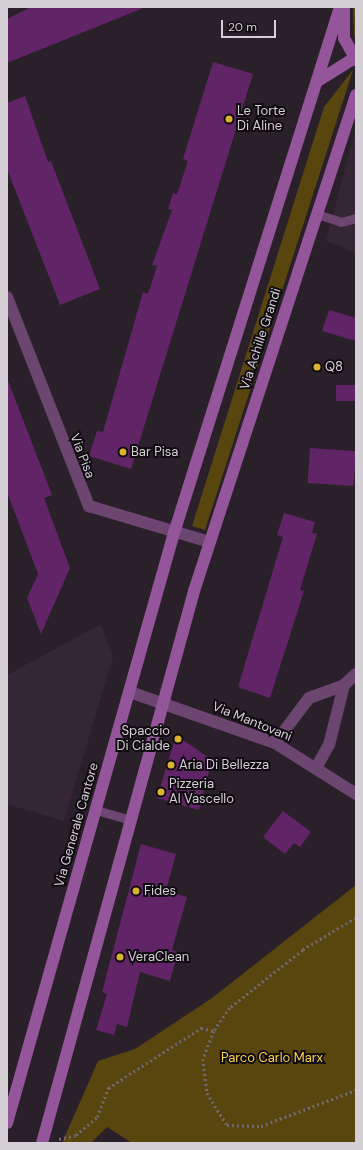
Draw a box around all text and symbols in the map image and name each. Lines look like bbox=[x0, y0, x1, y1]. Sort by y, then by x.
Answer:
scale bar bbox=[223, 12, 278, 38]
text: 20 m bbox=[228, 19, 257, 35]
place label: Le Torte Di Aline bbox=[237, 104, 285, 135]
marker: Le Torte Di Aline bbox=[224, 114, 234, 124]
street label: Via Achille Grandi bbox=[237, 286, 285, 392]
place label: Q8 bbox=[325, 359, 343, 375]
marker: Q8 bbox=[312, 362, 322, 372]
street label: Via Pisa bbox=[66, 431, 98, 481]
place label: Bar Pisa bbox=[131, 444, 178, 460]
marker: Bar Pisa bbox=[118, 447, 128, 457]
street label: Via Mantovani bbox=[210, 699, 294, 745]
place label: Spaccio Di Cialde bbox=[117, 724, 170, 755]
marker: Spaccio Di Cialde bbox=[173, 734, 183, 744]
place label: Aria Di Bellezza bbox=[179, 757, 269, 773]
marker: Aria Di Bellezza bbox=[166, 760, 176, 770]
street label: Via Generale Cantore bbox=[52, 761, 102, 889]
place label: Pizzeria Al Vascello bbox=[169, 777, 234, 808]
marker: Pizzeria Al Vascello bbox=[156, 787, 166, 797]
place label: Fides bbox=[144, 883, 176, 899]
marker: Fides bbox=[131, 886, 141, 896]
place label: VeraClean bbox=[128, 949, 189, 965]
marker: VeraClean bbox=[115, 952, 125, 962]
park label: Parco Carlo Marx bbox=[221, 1050, 323, 1066]

